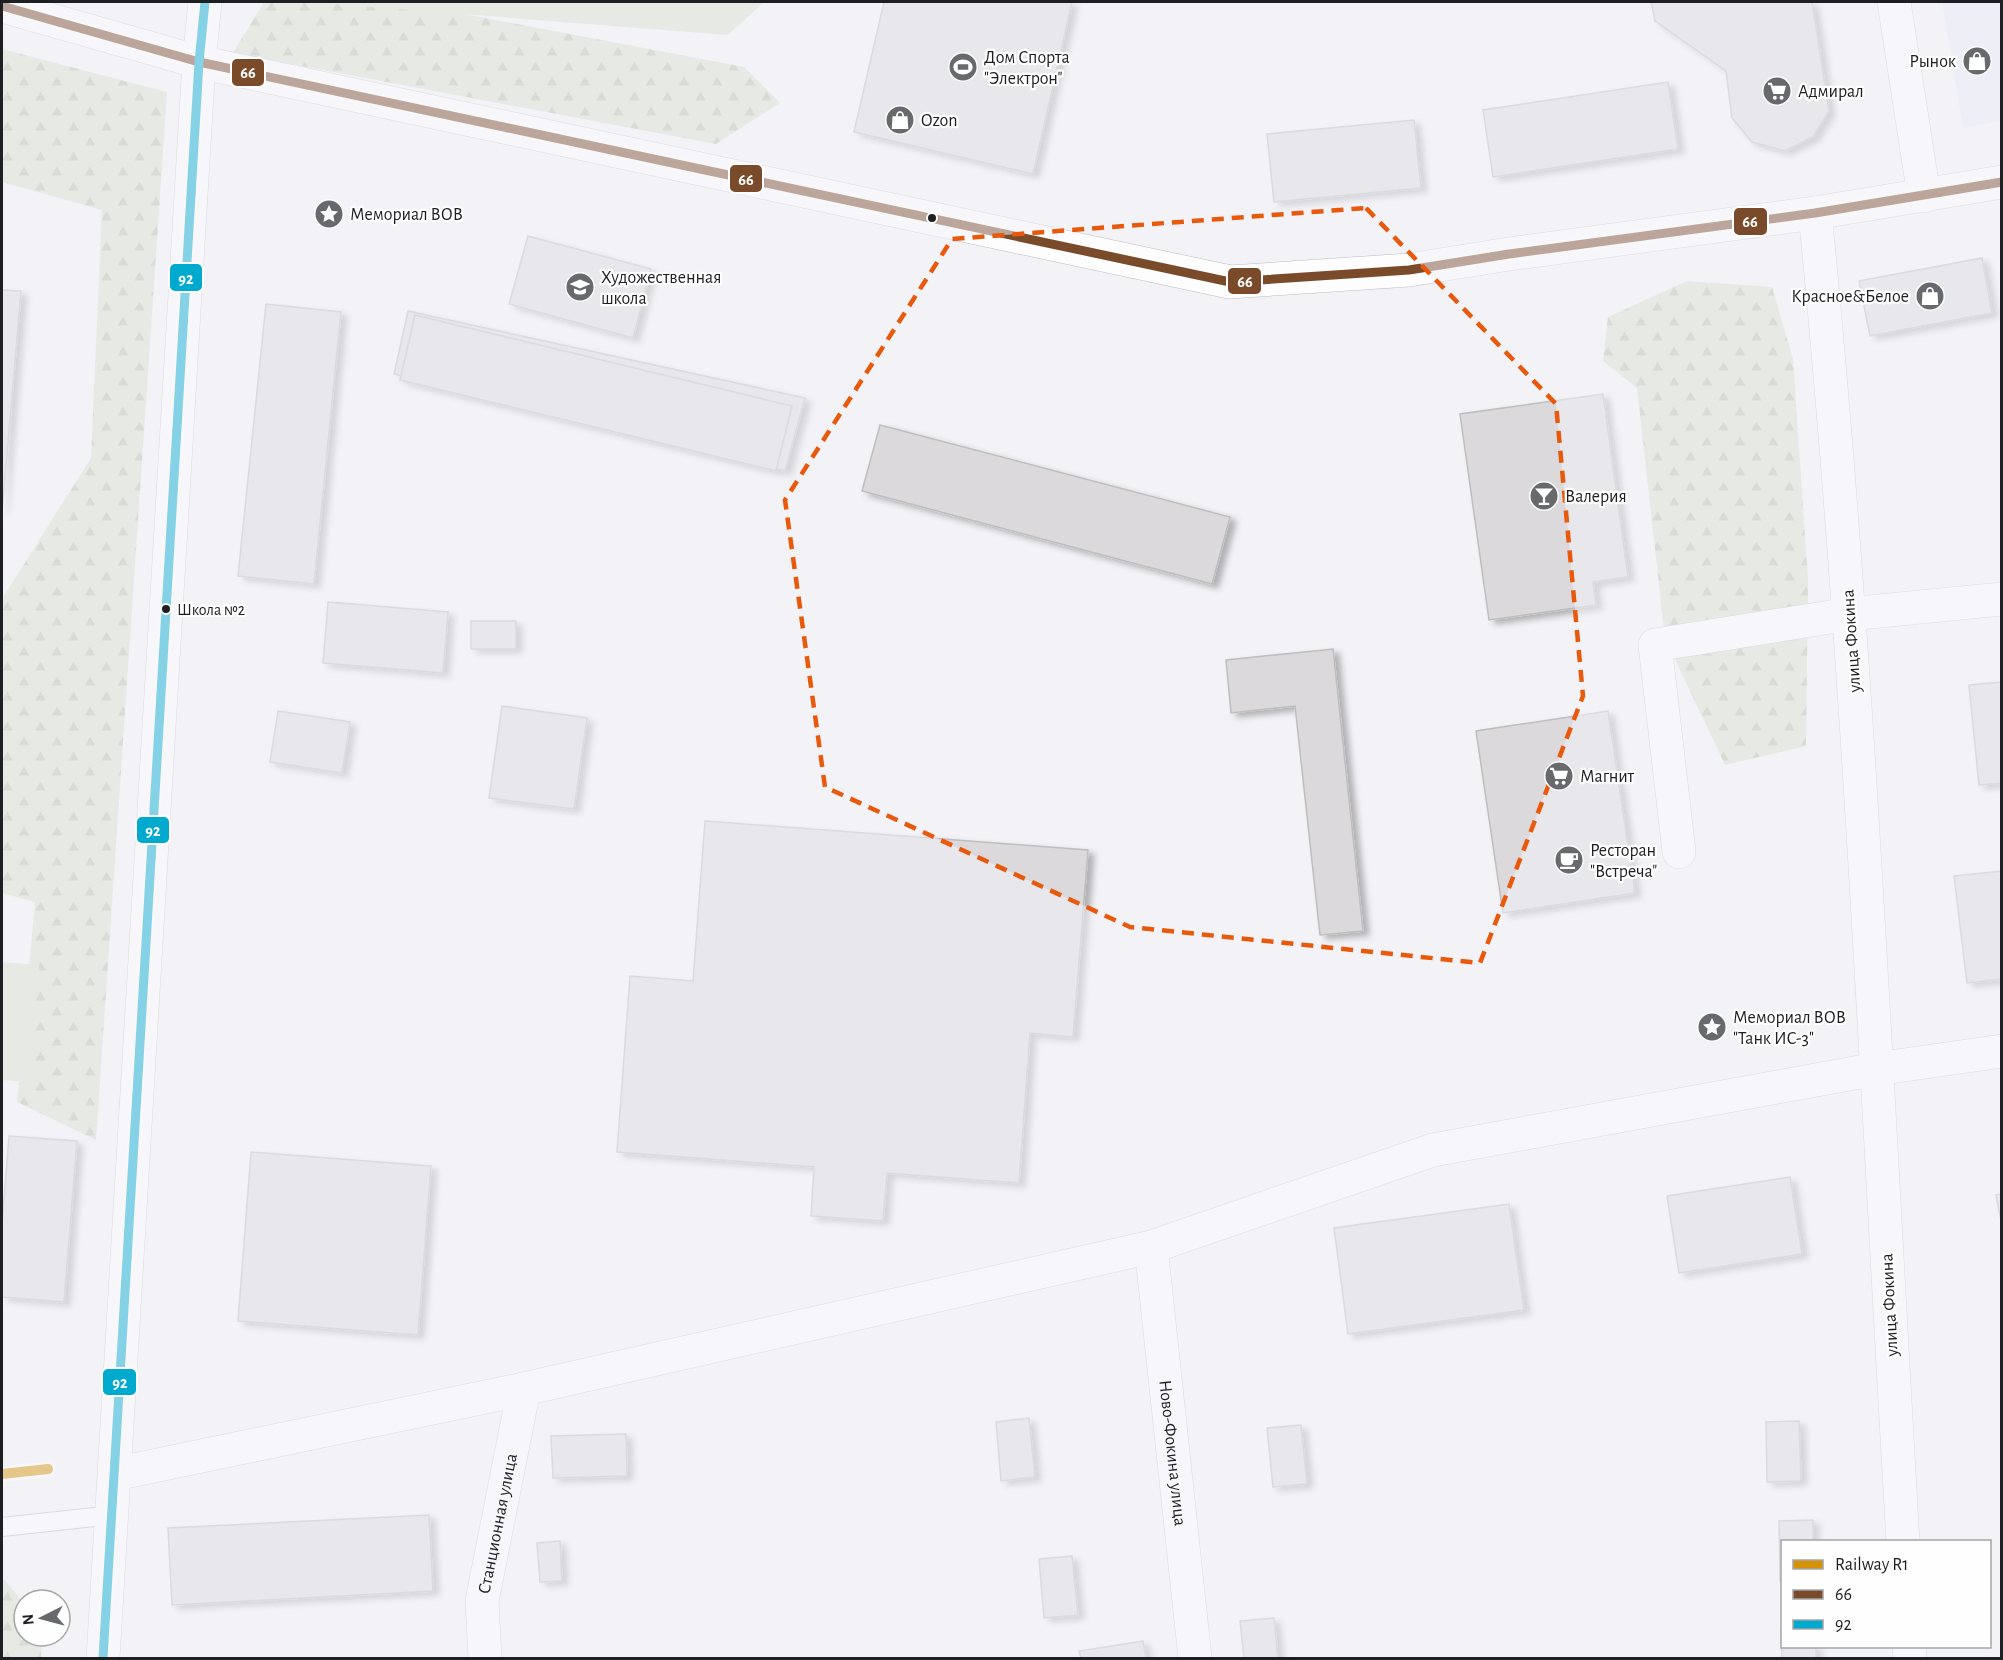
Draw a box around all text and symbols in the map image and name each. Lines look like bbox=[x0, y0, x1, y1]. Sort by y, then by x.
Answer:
shop icon: Рынок bbox=[1961, 45, 1993, 77]
place label: Дом Спорта "Электрон" bbox=[984, 49, 1070, 88]
sports icon: Дом Спорта "Электрон" bbox=[947, 51, 979, 83]
place label: Рынок bbox=[1909, 53, 1957, 71]
line badge: 66 bbox=[231, 58, 265, 87]
text: 66 bbox=[240, 65, 256, 81]
supermarket icon: Адмирал bbox=[1761, 75, 1793, 107]
place label: Адмирал bbox=[1798, 83, 1864, 101]
shop icon: Ozon bbox=[884, 104, 916, 136]
place label: Ozon bbox=[921, 112, 958, 130]
line badge: 66 bbox=[729, 164, 763, 193]
text: 66 bbox=[738, 172, 754, 188]
place icon: Мемориал ВОВ bbox=[313, 198, 345, 230]
place label: Мемориал ВОВ bbox=[350, 206, 463, 224]
line badge: 66 bbox=[1733, 207, 1768, 236]
unlabelled marker bbox=[926, 212, 938, 224]
text: 66 bbox=[1742, 214, 1758, 230]
line badge: 92 bbox=[169, 263, 203, 292]
line badge: 66 bbox=[1227, 267, 1262, 295]
place label: Художественная школа bbox=[601, 269, 722, 308]
text: 92 bbox=[178, 271, 194, 287]
school or university icon: Художественная школа bbox=[564, 271, 596, 303]
text: 66 bbox=[1237, 274, 1253, 290]
shop icon: Красное&Белое bbox=[1914, 280, 1946, 312]
place label: Красное&Белое bbox=[1791, 288, 1909, 306]
bar icon: Валерия bbox=[1528, 480, 1560, 512]
place label: Валерия bbox=[1565, 488, 1627, 506]
street label: улица Фокина bbox=[1839, 589, 1865, 694]
place label: Школа №2 bbox=[177, 602, 245, 618]
marker: Школа №2 bbox=[160, 603, 172, 615]
supermarket icon: Магнит bbox=[1543, 760, 1575, 792]
place label: Магнит bbox=[1580, 768, 1635, 786]
line badge: 92 bbox=[136, 816, 170, 844]
text: 92 bbox=[145, 823, 161, 839]
place label: Ресторан "Встреча" bbox=[1590, 842, 1657, 881]
cafe icon: Ресторан "Встреча" bbox=[1553, 844, 1585, 876]
place label: Мемориал ВОВ "Танк ИС-3" bbox=[1733, 1009, 1846, 1048]
place icon: Мемориал ВОВ "Танк ИС-3" bbox=[1696, 1011, 1728, 1043]
street label: улица Фокина bbox=[1878, 1253, 1902, 1358]
line badge: 92 bbox=[102, 1368, 137, 1396]
text: 92 bbox=[112, 1375, 128, 1391]
street label: Ново-Фокина улица bbox=[1155, 1379, 1189, 1527]
street label: Станционная улица bbox=[476, 1452, 521, 1596]
legend bbox=[1781, 1540, 1991, 1648]
text: Railway R1 bbox=[1835, 1556, 1909, 1574]
text: 66 bbox=[1835, 1586, 1852, 1604]
north arrow bbox=[12, 1588, 72, 1648]
text: N bbox=[20, 1613, 37, 1626]
text: 92 bbox=[1835, 1616, 1852, 1634]

